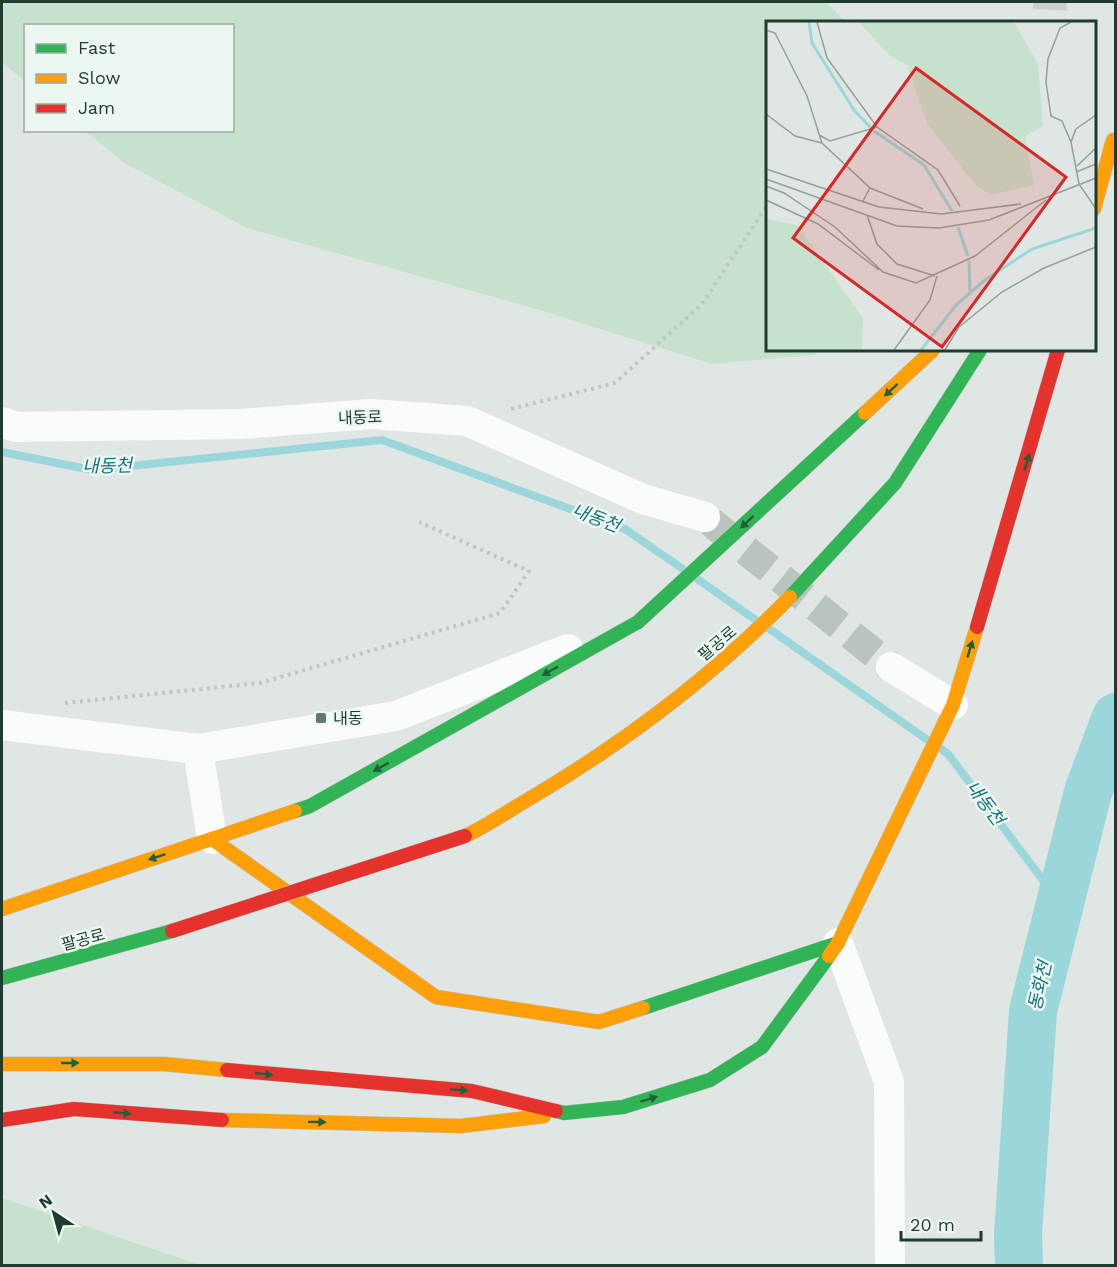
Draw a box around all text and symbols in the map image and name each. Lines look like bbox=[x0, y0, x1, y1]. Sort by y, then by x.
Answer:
inset map bbox=[766, 21, 1096, 351]
legend bbox=[24, 24, 234, 132]
text: Fast bbox=[78, 37, 116, 58]
text: Slow bbox=[78, 67, 121, 88]
text: Jam bbox=[78, 97, 115, 118]
one-way arrow bbox=[884, 383, 899, 396]
street label: 내동로 bbox=[338, 407, 383, 428]
one-way arrow bbox=[1023, 453, 1032, 471]
water label: 내동천 bbox=[82, 455, 134, 476]
water label: 내동천 bbox=[569, 499, 625, 537]
one-way arrow bbox=[740, 514, 754, 528]
street label: 팔공로 bbox=[694, 622, 741, 665]
one-way arrow bbox=[966, 640, 975, 658]
one-way arrow bbox=[542, 666, 559, 676]
place label: 내동 bbox=[333, 709, 363, 728]
marker: 내동 bbox=[314, 711, 328, 725]
one-way arrow bbox=[372, 761, 389, 771]
water label: 내동천 bbox=[962, 777, 1010, 831]
one-way arrow bbox=[148, 853, 166, 863]
street label: 팔공로 bbox=[59, 925, 107, 954]
water label: 동화천 bbox=[1024, 957, 1056, 1012]
one-way arrow bbox=[60, 1058, 79, 1068]
one-way arrow bbox=[255, 1069, 274, 1079]
one-way arrow bbox=[449, 1085, 468, 1095]
one-way arrow bbox=[640, 1094, 658, 1103]
one-way arrow bbox=[112, 1108, 131, 1118]
one-way arrow bbox=[307, 1117, 326, 1127]
north arrow bbox=[24, 1183, 84, 1243]
text: N bbox=[35, 1190, 56, 1212]
scale bar bbox=[901, 1204, 980, 1242]
text: 20 m bbox=[910, 1214, 955, 1235]

